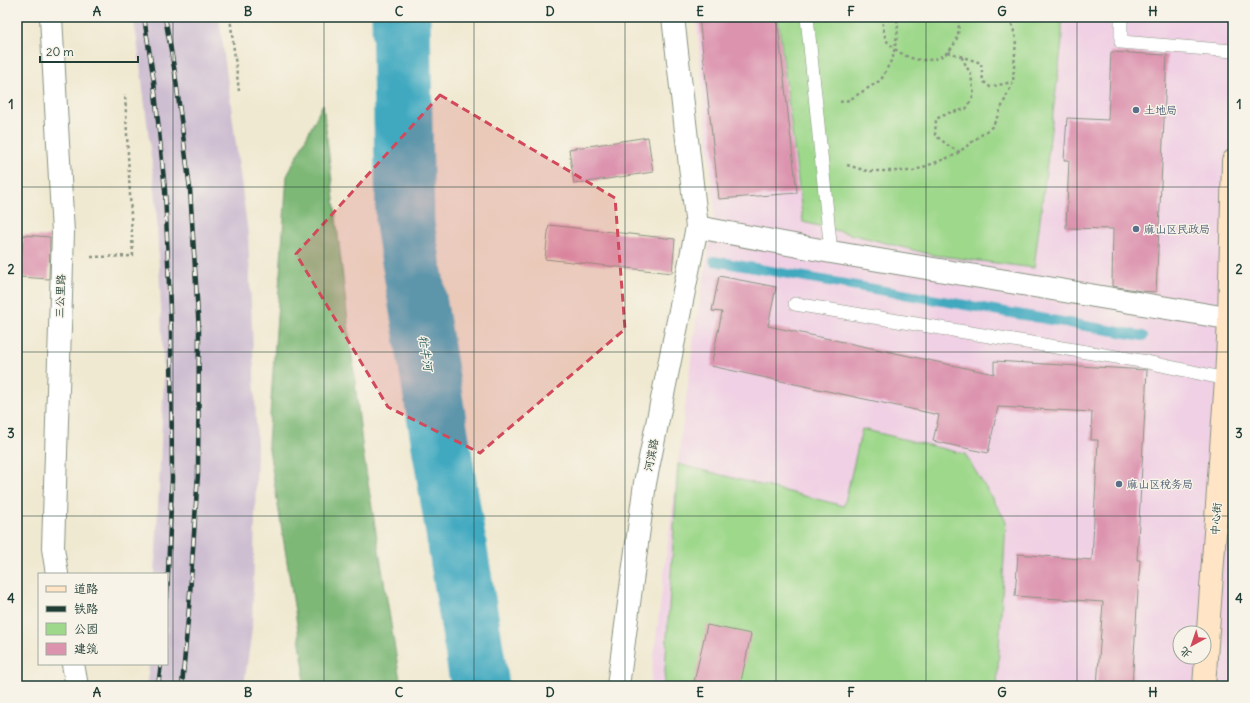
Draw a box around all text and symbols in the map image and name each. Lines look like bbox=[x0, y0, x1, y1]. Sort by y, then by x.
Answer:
text: A bbox=[93, 3, 102, 20]
text: B bbox=[244, 3, 253, 20]
text: C bbox=[395, 3, 404, 20]
text: D bbox=[545, 3, 555, 20]
text: E bbox=[696, 3, 704, 20]
text: F bbox=[847, 3, 855, 20]
text: G bbox=[997, 3, 1007, 20]
text: H bbox=[1148, 3, 1158, 20]
scale bar bbox=[40, 38, 138, 64]
text: 20 m bbox=[46, 44, 74, 59]
text: 1 bbox=[8, 96, 14, 113]
text: 1 bbox=[1236, 96, 1242, 113]
place label: 土地局 bbox=[1144, 103, 1177, 117]
marker: 土地局 bbox=[1131, 105, 1141, 115]
place label: 麻山区民政局 bbox=[1144, 222, 1210, 236]
marker: 麻山区民政局 bbox=[1131, 224, 1141, 234]
text: 2 bbox=[7, 261, 15, 278]
text: 2 bbox=[1235, 261, 1243, 278]
street label: 三公里路 bbox=[52, 274, 68, 318]
water label: 牤牛河 bbox=[416, 334, 437, 374]
text: 3 bbox=[7, 425, 15, 442]
text: 3 bbox=[1235, 425, 1243, 442]
street label: 河滨路 bbox=[641, 437, 661, 473]
place label: 麻山区税务局 bbox=[1127, 477, 1193, 491]
marker: 麻山区税务局 bbox=[1114, 479, 1124, 489]
street label: 中心街 bbox=[1208, 501, 1224, 536]
legend bbox=[38, 573, 168, 665]
text: 道路 bbox=[74, 581, 98, 596]
text: 4 bbox=[7, 590, 15, 607]
text: 4 bbox=[1235, 590, 1243, 607]
text: 铁路 bbox=[74, 601, 98, 616]
text: 公园 bbox=[74, 621, 98, 636]
north arrow bbox=[1172, 625, 1212, 665]
text: 建筑 bbox=[74, 641, 98, 656]
text: 北 bbox=[1177, 644, 1194, 662]
text: A bbox=[93, 684, 102, 701]
text: B bbox=[244, 684, 253, 701]
text: C bbox=[395, 684, 404, 701]
text: D bbox=[545, 684, 555, 701]
text: E bbox=[696, 684, 704, 701]
text: F bbox=[847, 684, 855, 701]
text: G bbox=[997, 684, 1007, 701]
text: H bbox=[1148, 684, 1158, 701]

